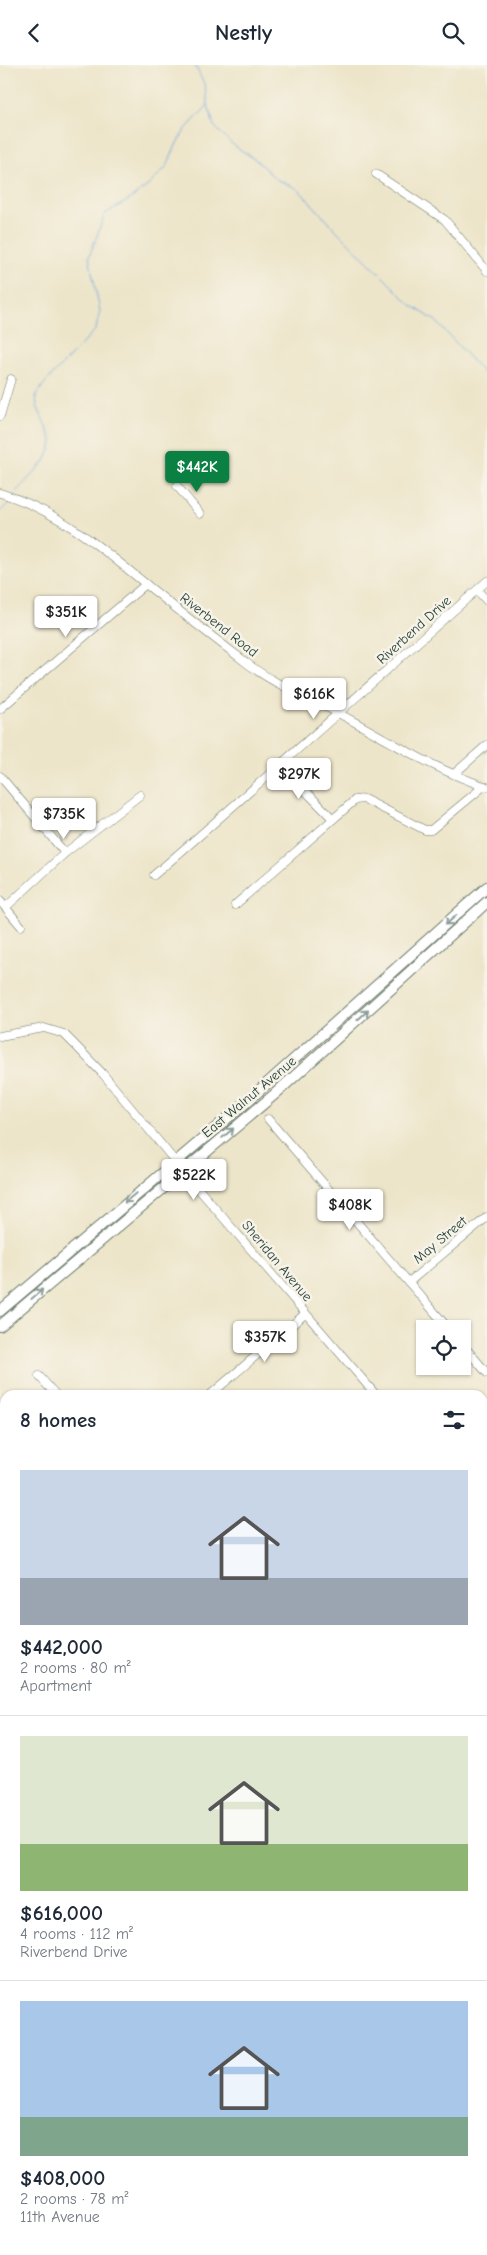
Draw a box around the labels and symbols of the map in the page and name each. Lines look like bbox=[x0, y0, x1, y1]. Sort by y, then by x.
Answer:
pin: $442K bbox=[162, 451, 232, 493]
street label: Riverbend Road bbox=[177, 589, 261, 661]
street label: Riverbend Drive bbox=[373, 592, 455, 668]
pin: $351K bbox=[31, 595, 101, 638]
pin: $616K bbox=[279, 677, 349, 720]
pin: $297K bbox=[264, 757, 334, 800]
pin: $735K bbox=[29, 797, 99, 840]
one-way arrow bbox=[444, 914, 457, 925]
one-way arrow bbox=[357, 1009, 370, 1021]
street label: East Walnut Avenue bbox=[198, 1053, 300, 1141]
one-way arrow bbox=[221, 1128, 234, 1139]
pin: $522K bbox=[159, 1159, 229, 1201]
pin: $408K bbox=[315, 1189, 385, 1231]
one-way arrow bbox=[124, 1193, 137, 1204]
street label: May Street bbox=[410, 1212, 471, 1267]
street label: Sheridan Avenue bbox=[238, 1217, 316, 1305]
one-way arrow bbox=[30, 1289, 43, 1300]
pin: $357K bbox=[230, 1321, 300, 1363]

